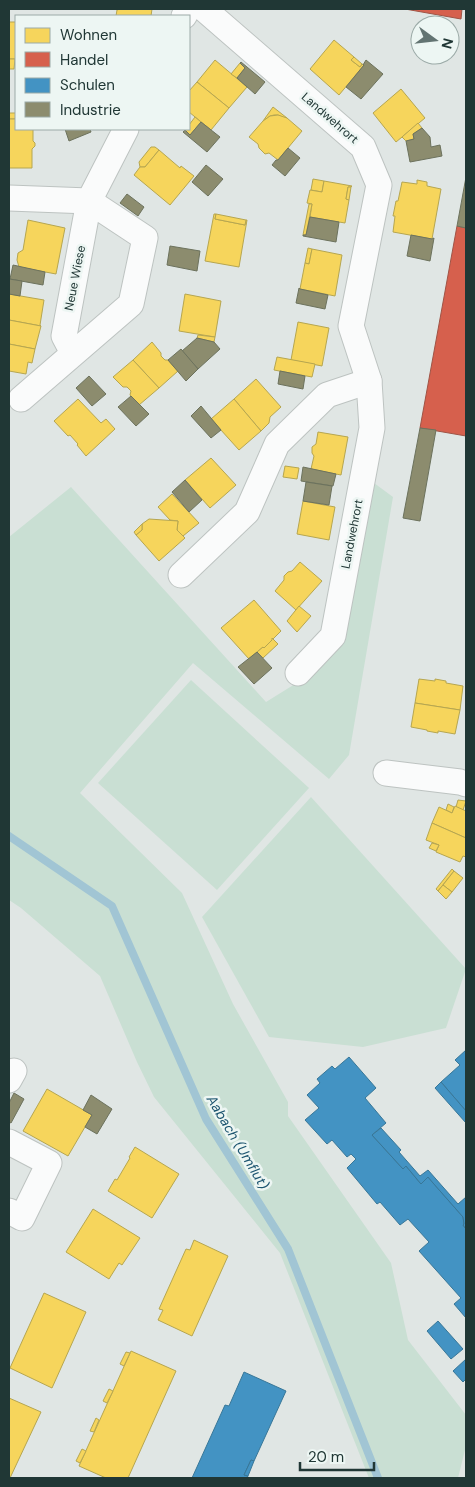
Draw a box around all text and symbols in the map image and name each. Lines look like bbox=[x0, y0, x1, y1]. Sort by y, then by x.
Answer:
legend bbox=[15, 15, 190, 130]
north arrow bbox=[410, 15, 460, 65]
text: Wohnen bbox=[60, 25, 117, 45]
text: N bbox=[438, 36, 458, 51]
text: Handel bbox=[60, 50, 108, 70]
text: Schulen bbox=[60, 75, 115, 95]
street label: Landwehrort bbox=[298, 89, 362, 147]
text: Industrie bbox=[60, 100, 121, 120]
street label: Neue Wiese bbox=[61, 244, 89, 312]
street label: Landwehrort bbox=[337, 498, 367, 570]
water label: Aabach (Umflut) bbox=[202, 1091, 273, 1192]
scale bar bbox=[300, 1440, 374, 1472]
text: 20 m bbox=[308, 1447, 344, 1467]

